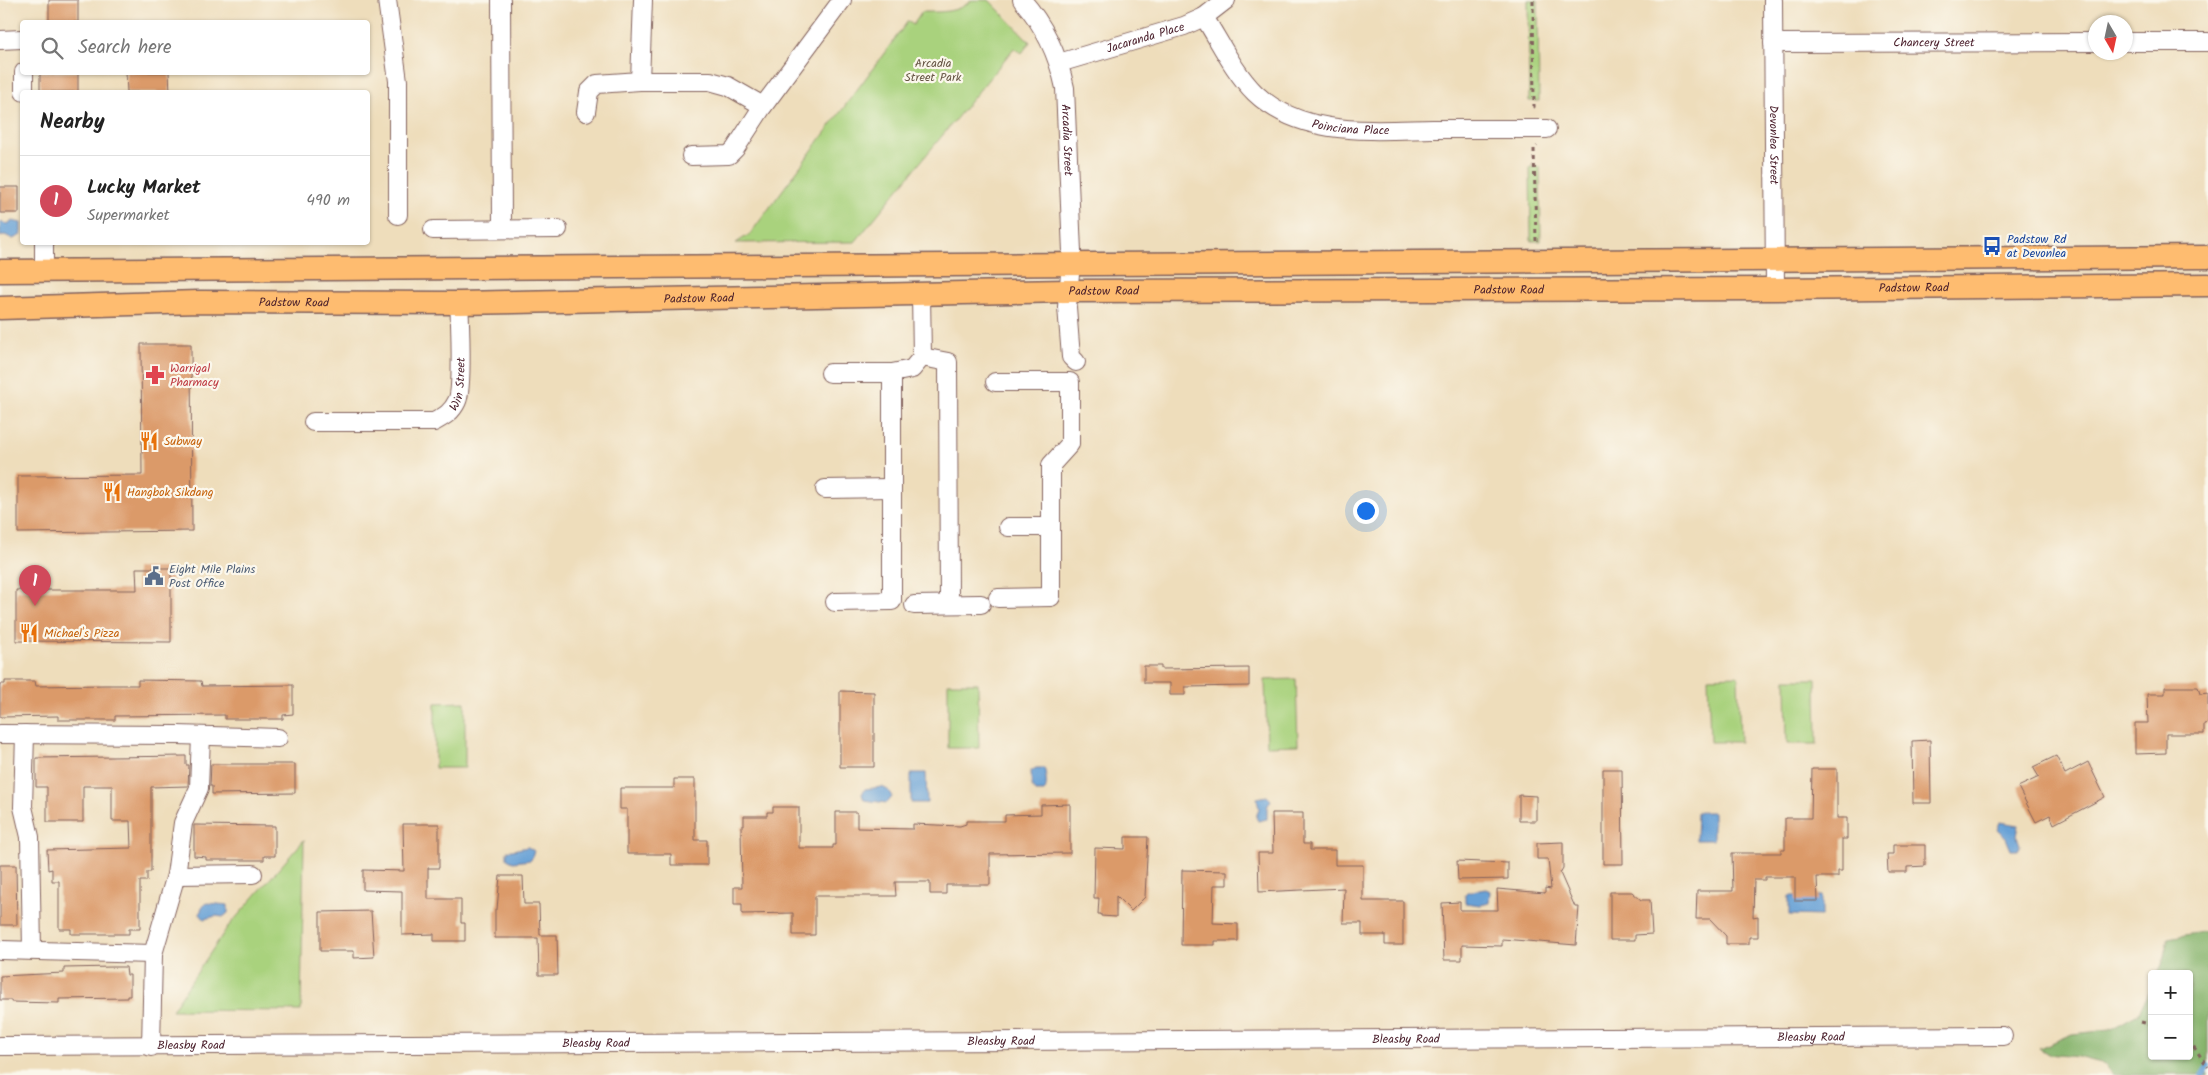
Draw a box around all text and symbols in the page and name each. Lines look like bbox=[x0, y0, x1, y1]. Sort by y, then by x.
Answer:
north arrow bbox=[2088, 15, 2133, 60]
street label: Jacaranda Place bbox=[1104, 17, 1187, 58]
search box bbox=[20, 20, 370, 75]
text: Search here bbox=[78, 33, 172, 63]
street label: Chancery Street bbox=[1893, 33, 1975, 52]
icon: search bbox=[38, 34, 66, 62]
park label: Arcadia Street Park bbox=[905, 54, 962, 87]
street label: Arcadia Street bbox=[1056, 104, 1078, 177]
street label: Devonlea Street bbox=[1764, 105, 1784, 185]
text: Nearby bbox=[40, 106, 105, 139]
street label: Poinciana Place bbox=[1310, 114, 1390, 140]
text: Lucky Market bbox=[87, 173, 201, 203]
text: 1 bbox=[54, 188, 58, 213]
text: 490 m bbox=[306, 188, 350, 213]
text: Supermarket bbox=[87, 203, 170, 228]
place label: Padstow Rd at Devonlea bbox=[2007, 230, 2067, 263]
bus stop icon: Padstow Rd at Devonlea bbox=[1981, 235, 2003, 257]
street label: Padstow Road bbox=[1879, 278, 1950, 298]
street label: Padstow Road bbox=[1474, 280, 1545, 299]
street label: Padstow Road bbox=[1069, 281, 1140, 300]
street label: Padstow Road bbox=[663, 288, 735, 308]
street label: Padstow Road bbox=[259, 293, 330, 312]
street label: Win Street bbox=[444, 357, 470, 415]
place label: Warrigal Pharmacy bbox=[170, 359, 219, 392]
pharmacy icon: Warrigal Pharmacy bbox=[144, 364, 166, 386]
restaurant icon: Subway bbox=[138, 430, 160, 452]
place label: Subway bbox=[164, 432, 202, 451]
restaurant icon: Hangbok Sikdang bbox=[101, 481, 123, 503]
place label: Hangbok Sikdang bbox=[127, 483, 214, 502]
your location bbox=[1353, 498, 1379, 524]
place label: Eight Mile Plains Post Office bbox=[169, 560, 255, 593]
pin: 1 bbox=[19, 565, 51, 606]
public building icon: Eight Mile Plains Post Office bbox=[143, 565, 165, 587]
restaurant icon: Michael's Pizza bbox=[18, 622, 40, 644]
place label: Michael's Pizza bbox=[44, 624, 120, 643]
map controls bbox=[2148, 970, 2193, 1060]
button: + bbox=[2148, 970, 2193, 1015]
button: − bbox=[2148, 1015, 2193, 1060]
street label: Bleasby Road bbox=[1777, 1027, 1846, 1047]
street label: Bleasby Road bbox=[1372, 1029, 1441, 1049]
street label: Bleasby Road bbox=[967, 1031, 1036, 1051]
street label: Bleasby Road bbox=[562, 1033, 631, 1053]
street label: Bleasby Road bbox=[157, 1035, 226, 1055]

